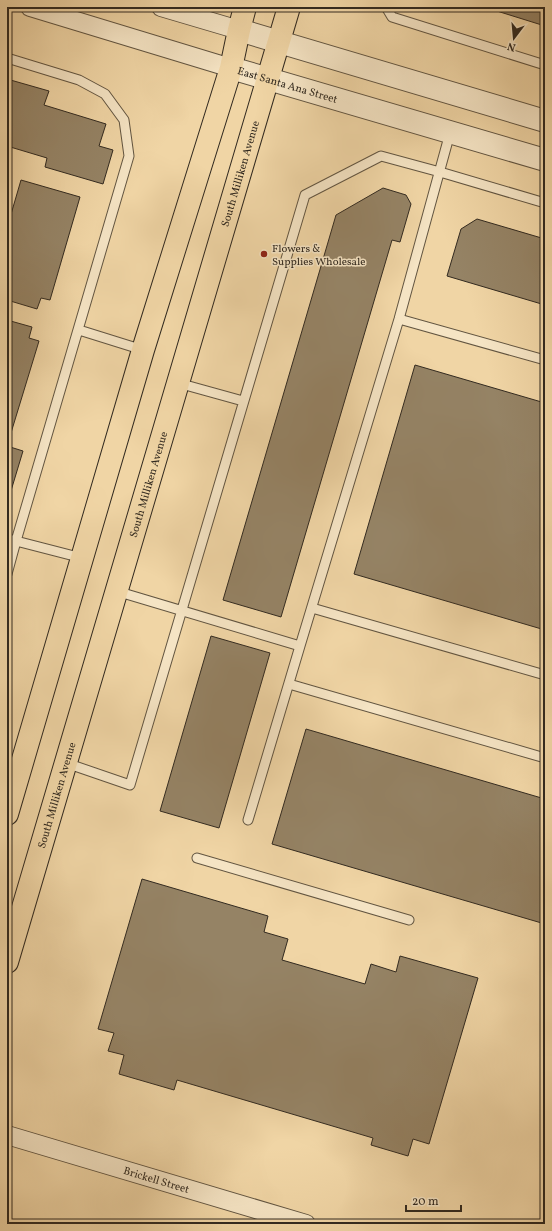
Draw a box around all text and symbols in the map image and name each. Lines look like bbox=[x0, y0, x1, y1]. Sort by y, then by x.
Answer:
north arrow bbox=[494, 18, 534, 58]
text: N bbox=[506, 38, 518, 54]
street label: East Santa Ana Street bbox=[235, 64, 339, 108]
street label: South Milliken Avenue bbox=[218, 119, 264, 229]
place label: Flowers & Supplies Wholesale bbox=[272, 242, 366, 270]
marker: Flowers & Supplies Wholesale bbox=[259, 249, 269, 259]
street label: South Milliken Avenue bbox=[127, 430, 172, 540]
street label: South Milliken Avenue bbox=[35, 741, 81, 850]
street label: Brickell Street bbox=[121, 1164, 191, 1198]
scale bar bbox=[406, 1187, 461, 1213]
text: 20 m bbox=[412, 1194, 439, 1210]

